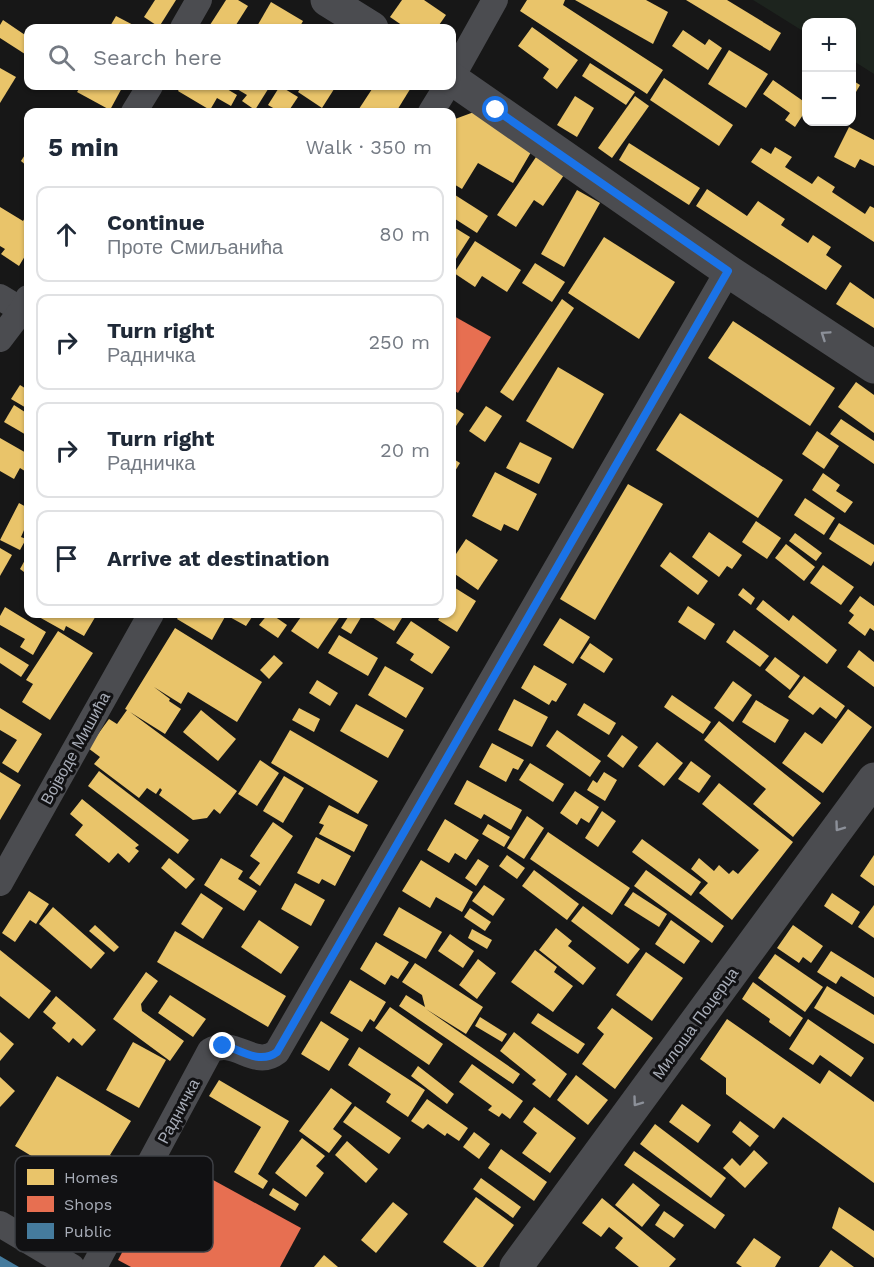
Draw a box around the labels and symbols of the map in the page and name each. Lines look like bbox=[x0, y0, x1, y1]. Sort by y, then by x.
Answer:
route start bbox=[482, 96, 508, 122]
one-way arrow bbox=[821, 331, 832, 342]
street label: Војводе Мишића bbox=[37, 689, 114, 808]
one-way arrow bbox=[836, 820, 847, 831]
street label: Милоша Поцерца bbox=[649, 964, 742, 1083]
route end bbox=[209, 1032, 235, 1058]
street label: Радничка bbox=[153, 1075, 203, 1147]
one-way arrow bbox=[633, 1096, 644, 1107]
legend bbox=[15, 1156, 213, 1252]
text: Homes bbox=[64, 1168, 118, 1187]
text: Shops bbox=[64, 1195, 112, 1214]
text: Public bbox=[64, 1222, 112, 1241]

